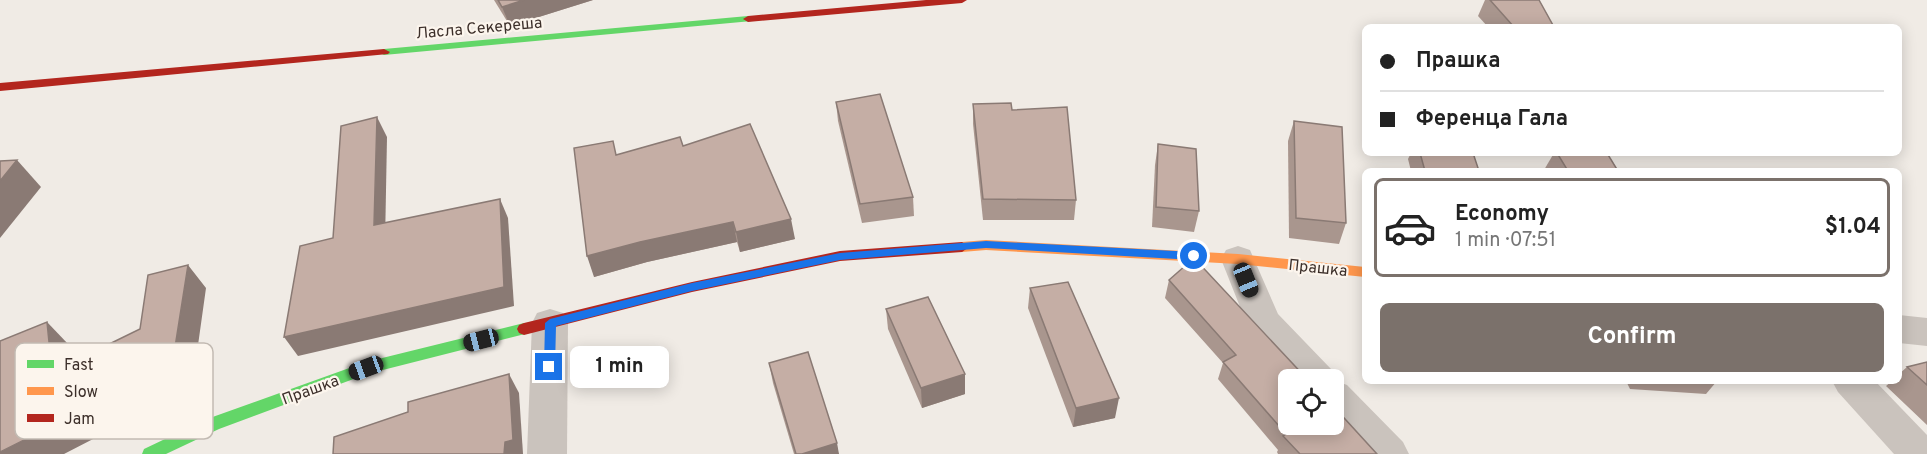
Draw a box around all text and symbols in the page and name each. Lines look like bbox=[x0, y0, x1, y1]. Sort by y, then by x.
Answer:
street label: Ласла Секереша bbox=[415, 14, 543, 44]
text: Прашка bbox=[1416, 48, 1500, 75]
text: Ференца Гала bbox=[1416, 106, 1568, 133]
icon: car bbox=[1383, 201, 1437, 255]
text: Economy bbox=[1455, 201, 1549, 228]
text: $1.04 bbox=[1825, 214, 1881, 241]
text: 1 min · 07:51 bbox=[1455, 228, 1556, 254]
route start bbox=[1180, 242, 1207, 269]
street label: Прашка bbox=[1287, 256, 1348, 282]
car bbox=[1231, 260, 1261, 300]
button: Confirm bbox=[1380, 303, 1884, 372]
car bbox=[461, 327, 501, 353]
legend bbox=[15, 343, 213, 439]
callout: 1 min bbox=[570, 346, 669, 388]
car bbox=[346, 353, 386, 383]
route end bbox=[535, 353, 562, 380]
text: 1 min bbox=[595, 354, 644, 380]
text: Fast bbox=[64, 356, 94, 376]
map controls bbox=[1278, 369, 1344, 435]
button: locate bbox=[1278, 369, 1344, 435]
street label: Прашка bbox=[279, 371, 342, 410]
text: Slow bbox=[64, 383, 98, 403]
text: Jam bbox=[64, 410, 95, 430]

